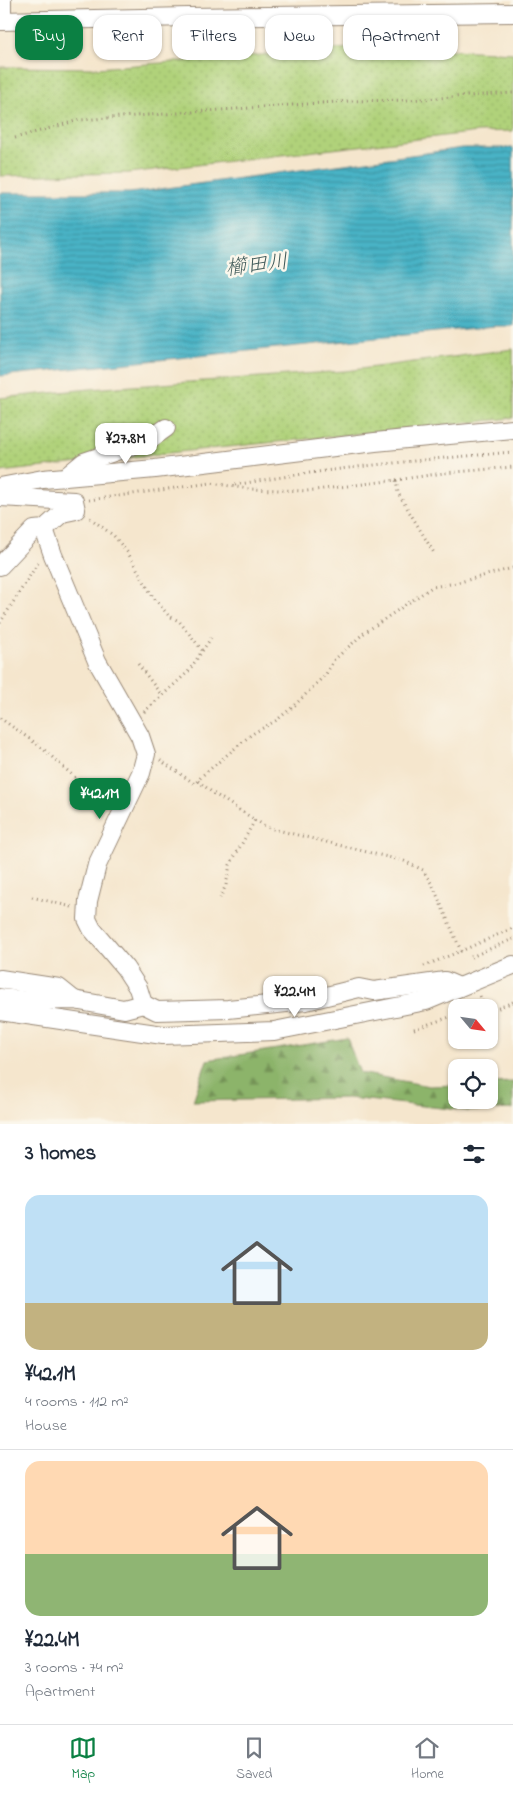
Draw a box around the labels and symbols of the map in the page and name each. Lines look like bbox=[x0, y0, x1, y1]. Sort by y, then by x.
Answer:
water label: 櫛田川 bbox=[224, 247, 290, 285]
pin: ¥27.8M bbox=[85, 422, 167, 465]
pin: ¥42.1M bbox=[59, 778, 141, 820]
pin: ¥22.4M bbox=[254, 976, 336, 1018]
north arrow bbox=[448, 999, 498, 1049]

